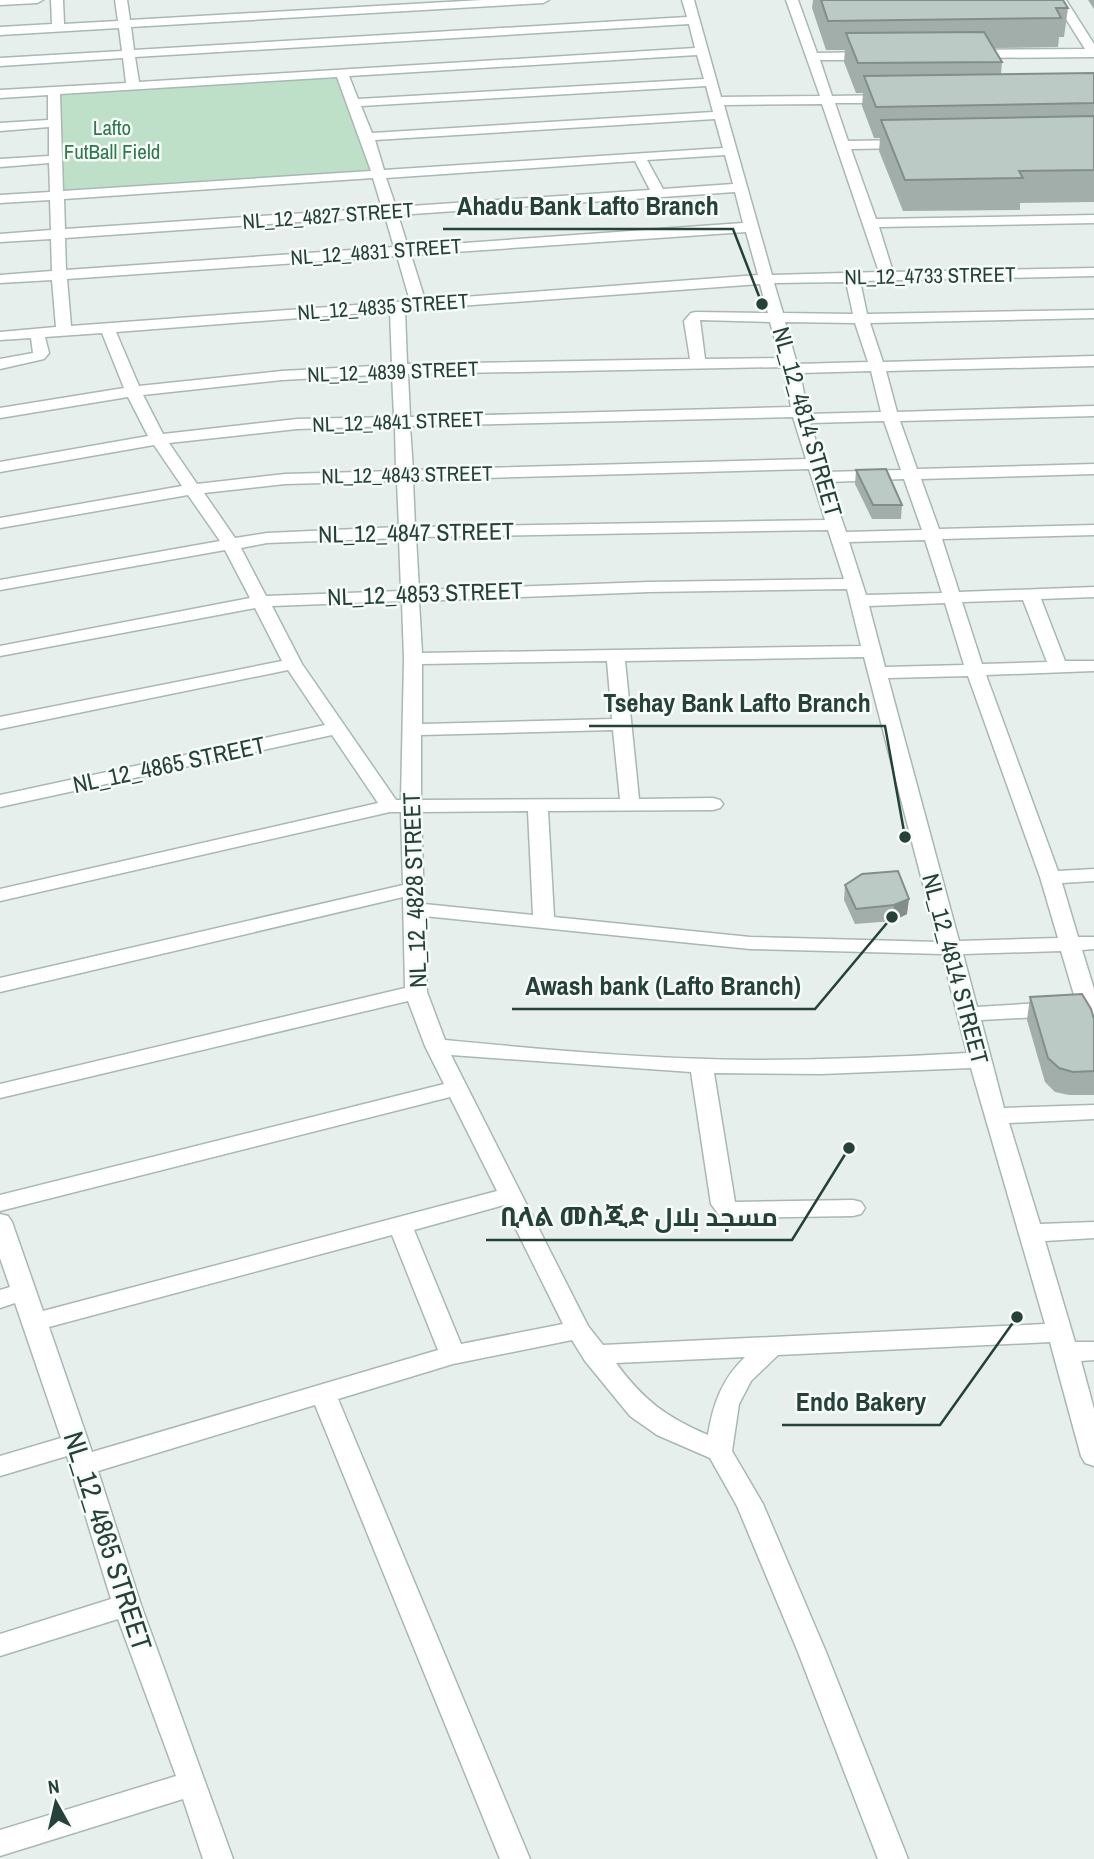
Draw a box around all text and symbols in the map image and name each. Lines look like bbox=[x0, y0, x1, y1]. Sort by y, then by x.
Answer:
park label: Lafto FutBall Field bbox=[64, 113, 160, 166]
callout: Ahadu Bank Lafto Branch bbox=[443, 182, 733, 229]
text: Ahadu Bank Lafto Branch bbox=[457, 188, 719, 223]
street label: NL_12_4827 STREET bbox=[241, 195, 415, 236]
street label: NL_12_4831 STREET bbox=[289, 231, 463, 272]
street label: NL_12_4733 STREET bbox=[844, 259, 1016, 291]
street label: NL_12_4835 STREET bbox=[296, 286, 470, 327]
street label: NL_12_4814 STREET bbox=[766, 323, 850, 520]
street label: NL_12_4839 STREET bbox=[307, 354, 480, 389]
street label: NL_12_4841 STREET bbox=[312, 404, 485, 439]
street label: NL_12_4843 STREET bbox=[321, 458, 493, 490]
street label: NL_12_4847 STREET bbox=[318, 514, 514, 550]
street label: NL_12_4853 STREET bbox=[327, 574, 523, 612]
callout: Tsehay Bank Lafto Branch bbox=[589, 679, 885, 726]
text: Tsehay Bank Lafto Branch bbox=[603, 685, 871, 720]
street label: NL_12_4865 STREET bbox=[70, 728, 268, 800]
street label: NL_12_4828 STREET bbox=[395, 792, 433, 988]
street label: NL_12_4814 STREET bbox=[915, 870, 997, 1067]
callout: Awash bank (Lafto Branch) bbox=[512, 962, 815, 1009]
text: Awash bank (Lafto Branch) bbox=[525, 968, 801, 1003]
callout: ቢላል መስጂድ مسجد بلال bbox=[486, 1193, 792, 1240]
text: ቢላል መስጂድ مسجد بلال bbox=[500, 1199, 778, 1234]
callout: Endo Bakery bbox=[782, 1378, 940, 1425]
text: Endo Bakery bbox=[796, 1384, 926, 1419]
street label: NL_12_4865 STREET bbox=[55, 1426, 161, 1656]
north arrow bbox=[21, 1768, 91, 1838]
text: N bbox=[46, 1773, 61, 1800]

